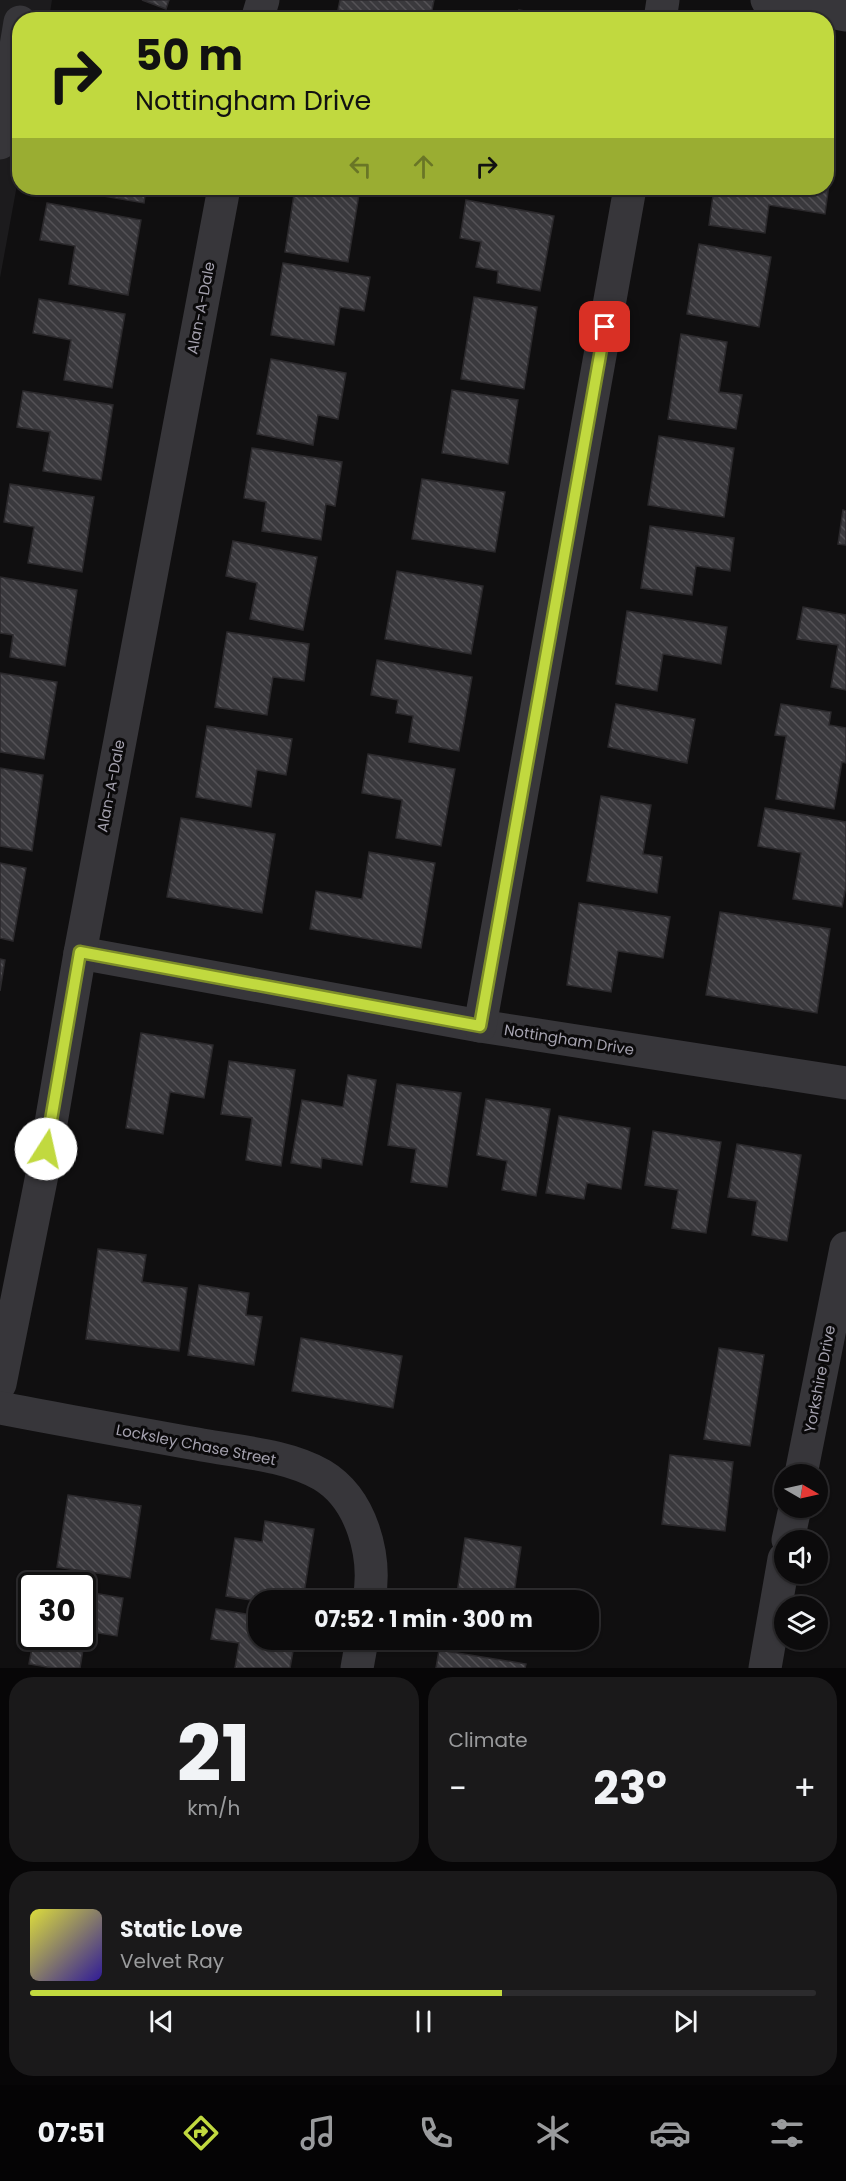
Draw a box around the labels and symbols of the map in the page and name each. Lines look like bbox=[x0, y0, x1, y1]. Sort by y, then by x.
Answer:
street label: Alan-A-Dale bbox=[181, 260, 220, 356]
pin bbox=[579, 301, 630, 352]
street label: Alan-A-Dale bbox=[91, 738, 130, 834]
street label: Nottingham Drive bbox=[503, 1019, 636, 1060]
position arrow bbox=[14, 1117, 78, 1181]
street label: Yorkshire Drive bbox=[799, 1323, 840, 1435]
street label: Locksley Chase Street bbox=[114, 1419, 278, 1470]
north arrow bbox=[774, 1464, 828, 1518]
speed limit sign: 30 bbox=[18, 1572, 96, 1650]

